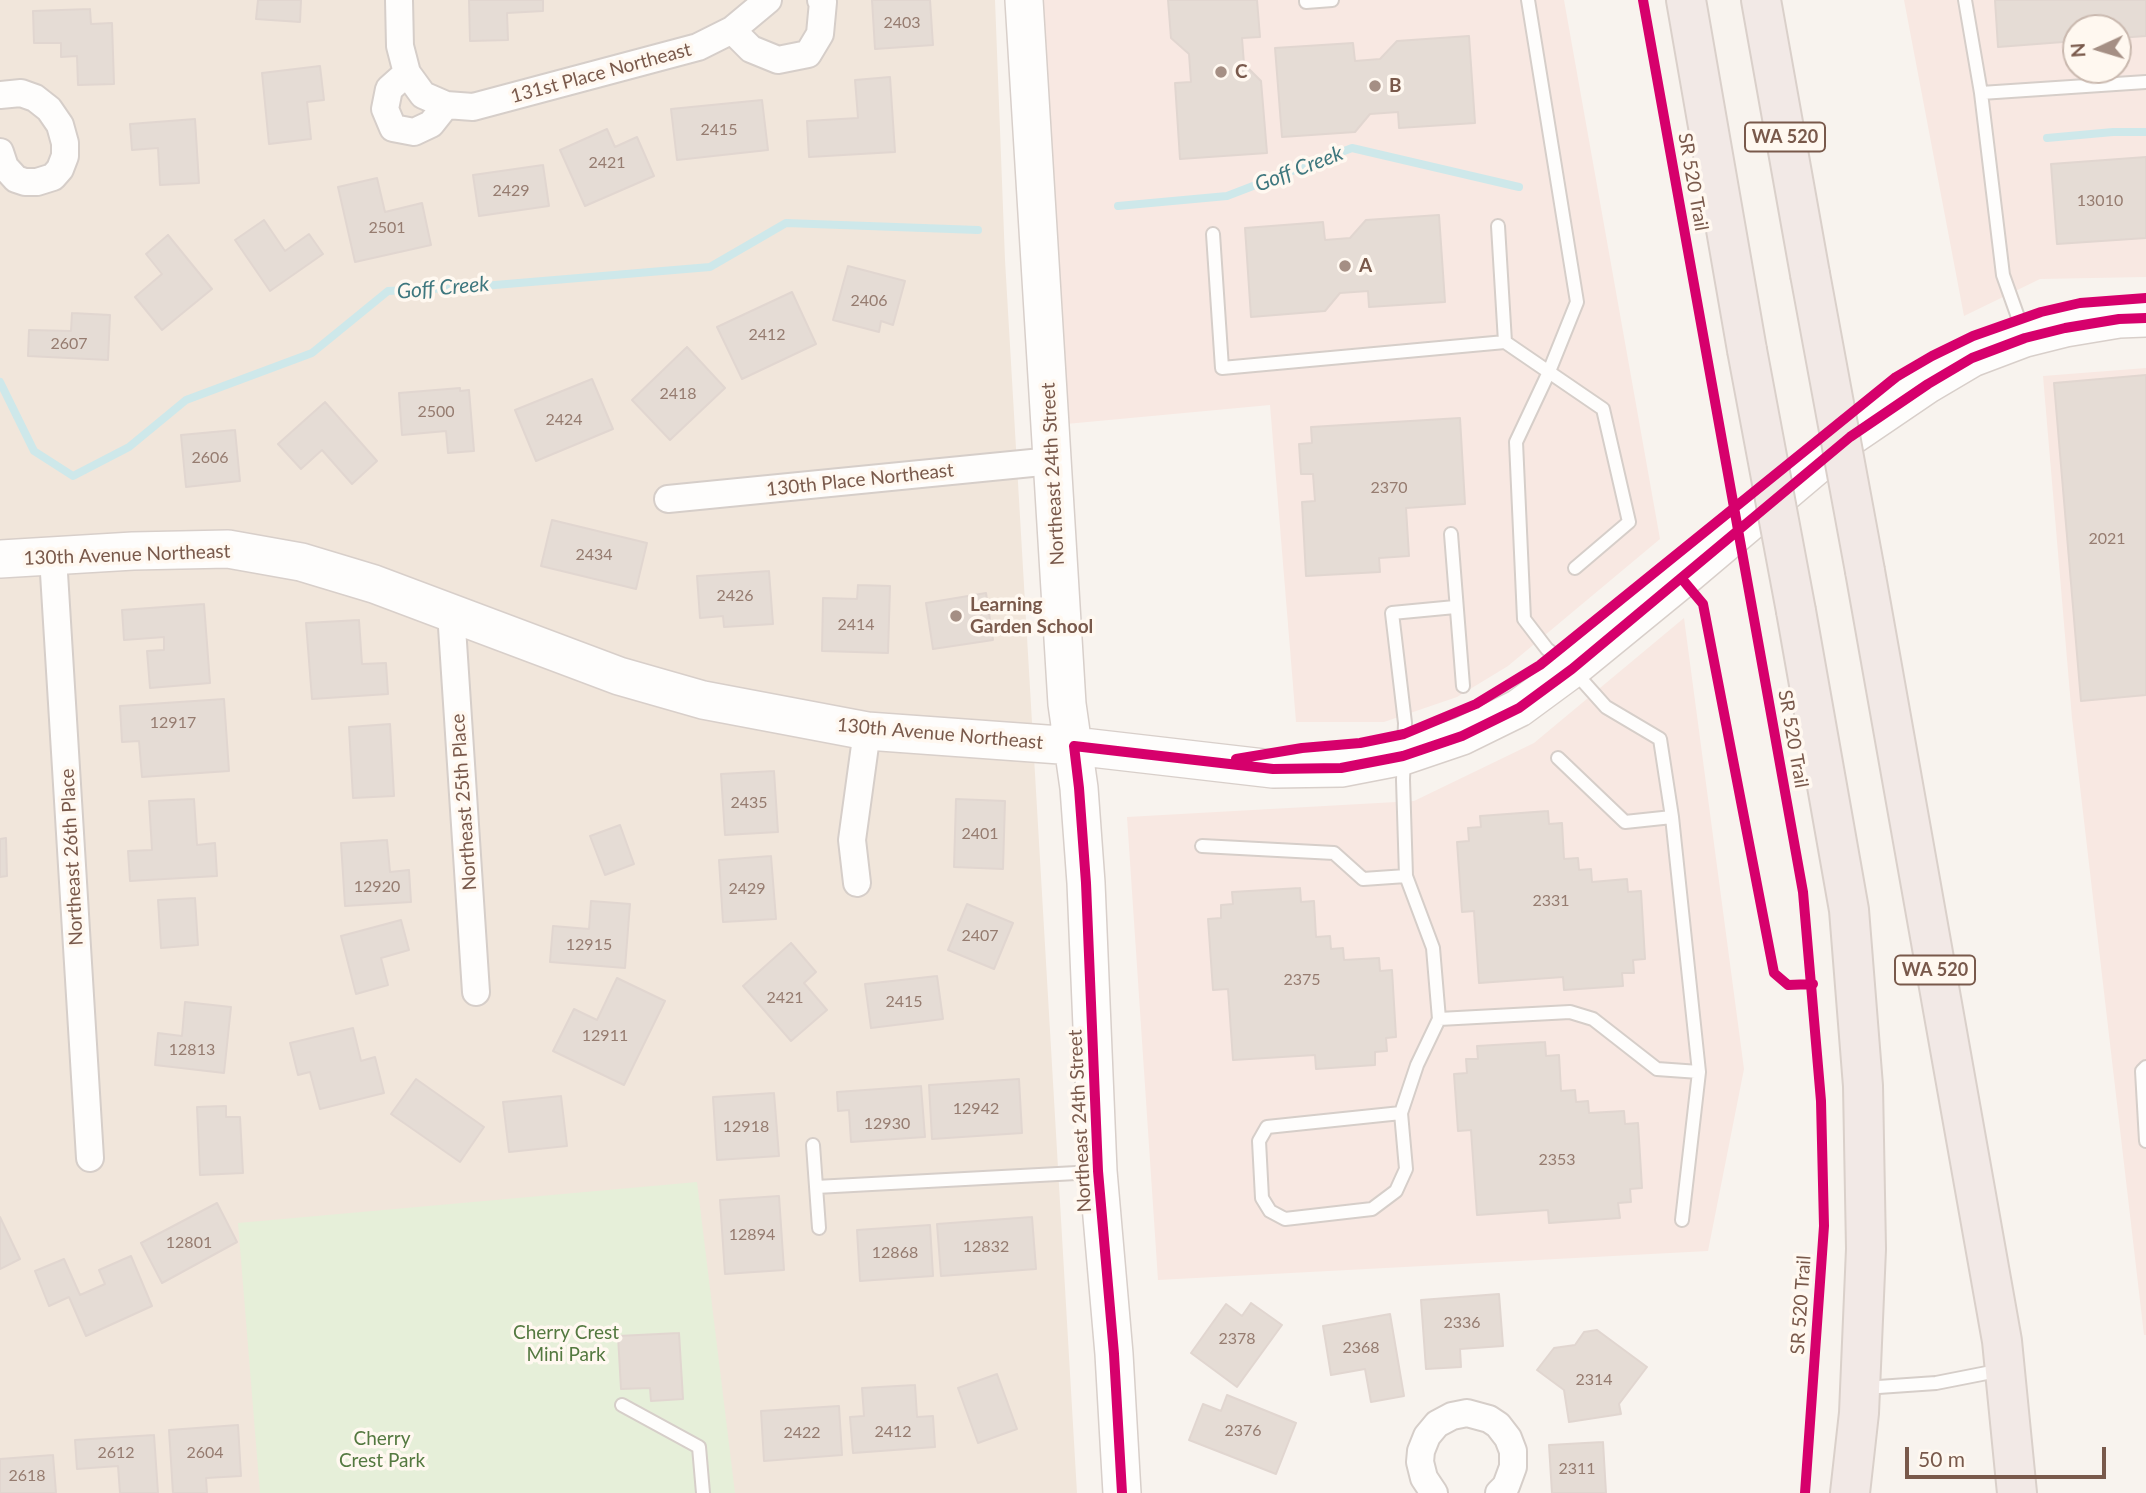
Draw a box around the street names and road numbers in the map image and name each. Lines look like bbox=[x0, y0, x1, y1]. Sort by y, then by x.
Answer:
street label: 131st Place Northeast bbox=[508, 38, 694, 108]
road number: WA 520 bbox=[1745, 122, 1825, 152]
street label: SR 520 Trail bbox=[1673, 131, 1713, 233]
street label: Northeast 24th Street bbox=[1037, 382, 1069, 566]
street label: 130th Place Northeast bbox=[765, 459, 955, 501]
street label: 130th Avenue Northeast bbox=[23, 540, 231, 570]
street label: SR 520 Trail bbox=[1773, 688, 1813, 790]
street label: Northeast 25th Place bbox=[446, 713, 482, 891]
street label: 130th Avenue Northeast bbox=[836, 714, 1044, 754]
street label: Northeast 26th Place bbox=[56, 768, 88, 946]
road number: WA 520 bbox=[1895, 956, 1975, 985]
street label: Northeast 24th Street bbox=[1064, 1029, 1096, 1213]
street label: SR 520 Trail bbox=[1786, 1255, 1816, 1355]

